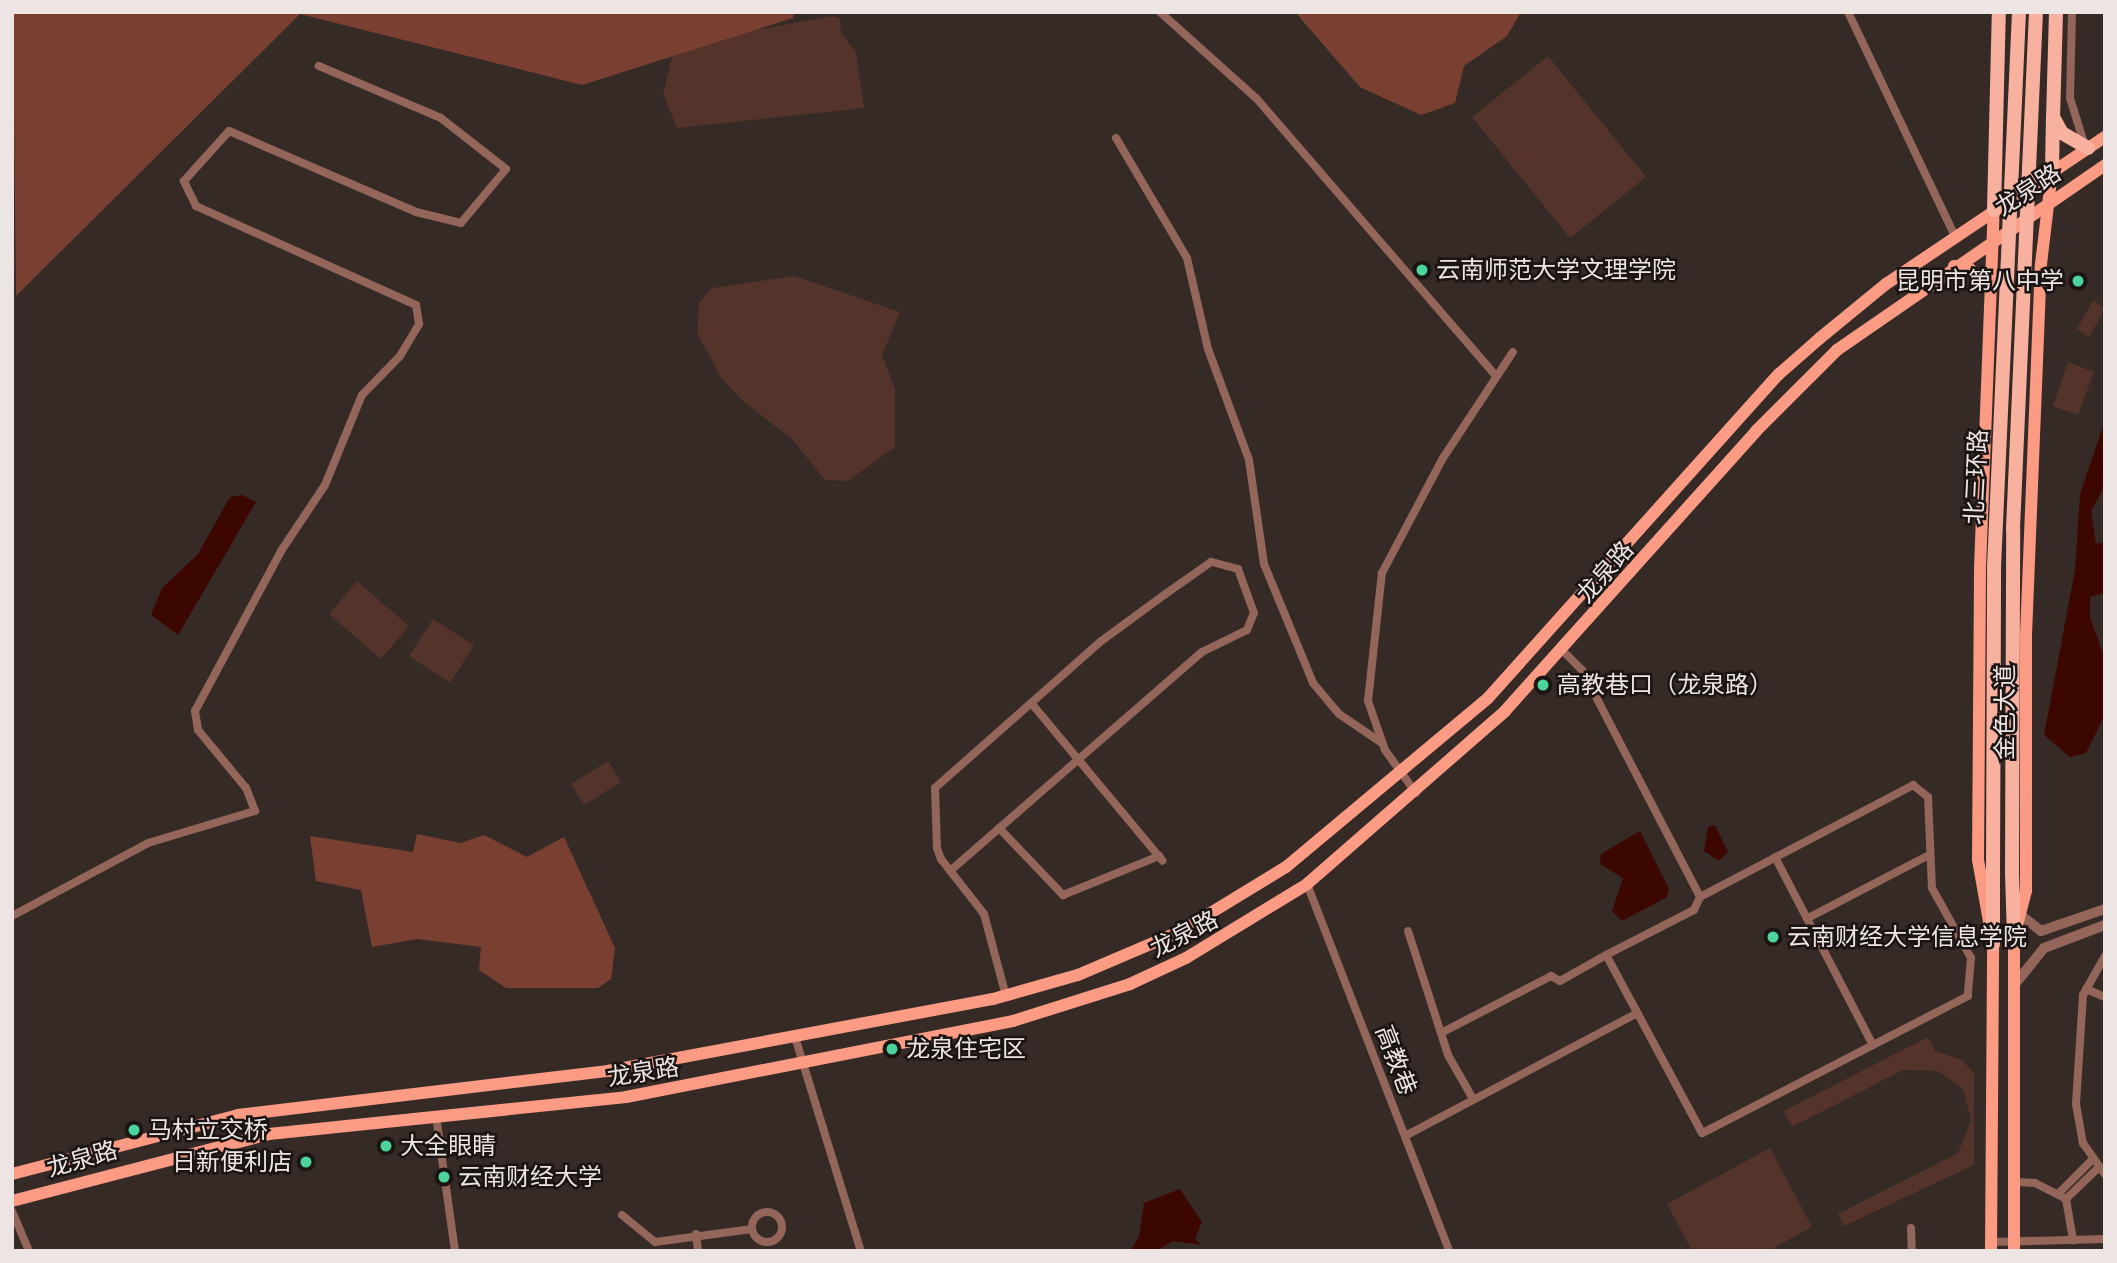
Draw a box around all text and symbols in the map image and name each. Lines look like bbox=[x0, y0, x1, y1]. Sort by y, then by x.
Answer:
street label: 龙泉路 bbox=[1990, 158, 2066, 222]
place label: 云南师范大学文理学院 bbox=[1436, 256, 1676, 284]
marker: 云南师范大学文理学院 bbox=[1414, 262, 1430, 278]
place label: 昆明市第八中学 bbox=[1896, 267, 2064, 295]
marker: 昆明市第八中学 bbox=[2070, 273, 2086, 289]
street label: 北三环路 bbox=[1959, 428, 1993, 526]
street label: 龙泉路 bbox=[1571, 535, 1639, 609]
street label: 金色大道 bbox=[1991, 664, 2019, 760]
place label: 高教巷口（龙泉路） bbox=[1557, 671, 1773, 699]
marker: 高教巷口（龙泉路） bbox=[1535, 677, 1551, 693]
street label: 龙泉路 bbox=[1145, 905, 1223, 963]
place label: 云南财经大学信息学院 bbox=[1787, 923, 2027, 951]
marker: 云南财经大学信息学院 bbox=[1765, 929, 1781, 945]
street label: 高教巷 bbox=[1370, 1021, 1422, 1099]
place label: 龙泉住宅区 bbox=[906, 1035, 1026, 1063]
marker: 龙泉住宅区 bbox=[884, 1041, 900, 1057]
street label: 龙泉路 bbox=[605, 1052, 681, 1092]
place label: 马村立交桥 bbox=[148, 1116, 268, 1144]
marker: 马村立交桥 bbox=[126, 1122, 142, 1138]
place label: 大全眼睛 bbox=[400, 1132, 496, 1160]
street label: 龙泉路 bbox=[43, 1135, 121, 1183]
marker: 大全眼睛 bbox=[378, 1138, 394, 1154]
place label: 日新便利店 bbox=[172, 1148, 292, 1176]
marker: 日新便利店 bbox=[298, 1154, 314, 1170]
place label: 云南财经大学 bbox=[458, 1163, 602, 1191]
marker: 云南财经大学 bbox=[436, 1169, 452, 1185]

